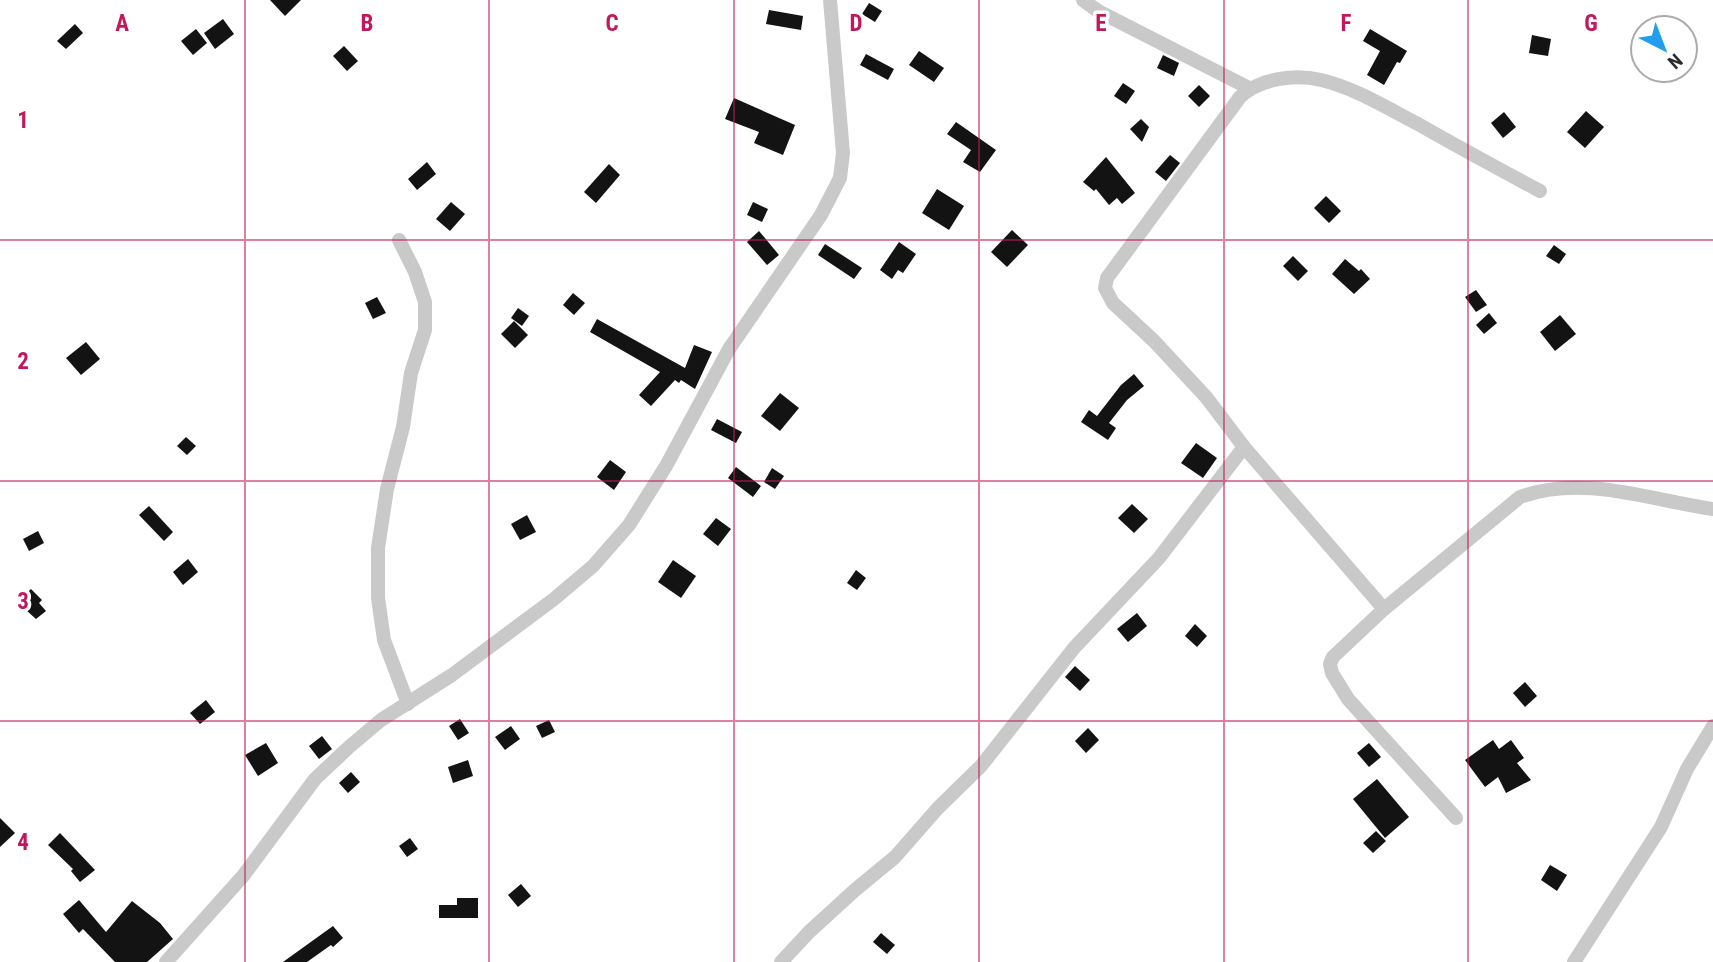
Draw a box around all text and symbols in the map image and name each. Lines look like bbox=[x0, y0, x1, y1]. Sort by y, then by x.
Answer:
text: A bbox=[115, 10, 129, 37]
text: B bbox=[361, 10, 373, 37]
text: C bbox=[605, 10, 619, 37]
text: D bbox=[850, 10, 863, 37]
text: E bbox=[1095, 10, 1107, 37]
text: F bbox=[1341, 10, 1352, 37]
text: G bbox=[1584, 10, 1598, 37]
north arrow bbox=[1629, 14, 1699, 84]
text: N bbox=[1663, 49, 1687, 74]
text: 1 bbox=[17, 107, 29, 134]
text: 2 bbox=[17, 348, 29, 375]
text: 3 bbox=[17, 588, 29, 615]
text: 4 bbox=[17, 829, 29, 856]

